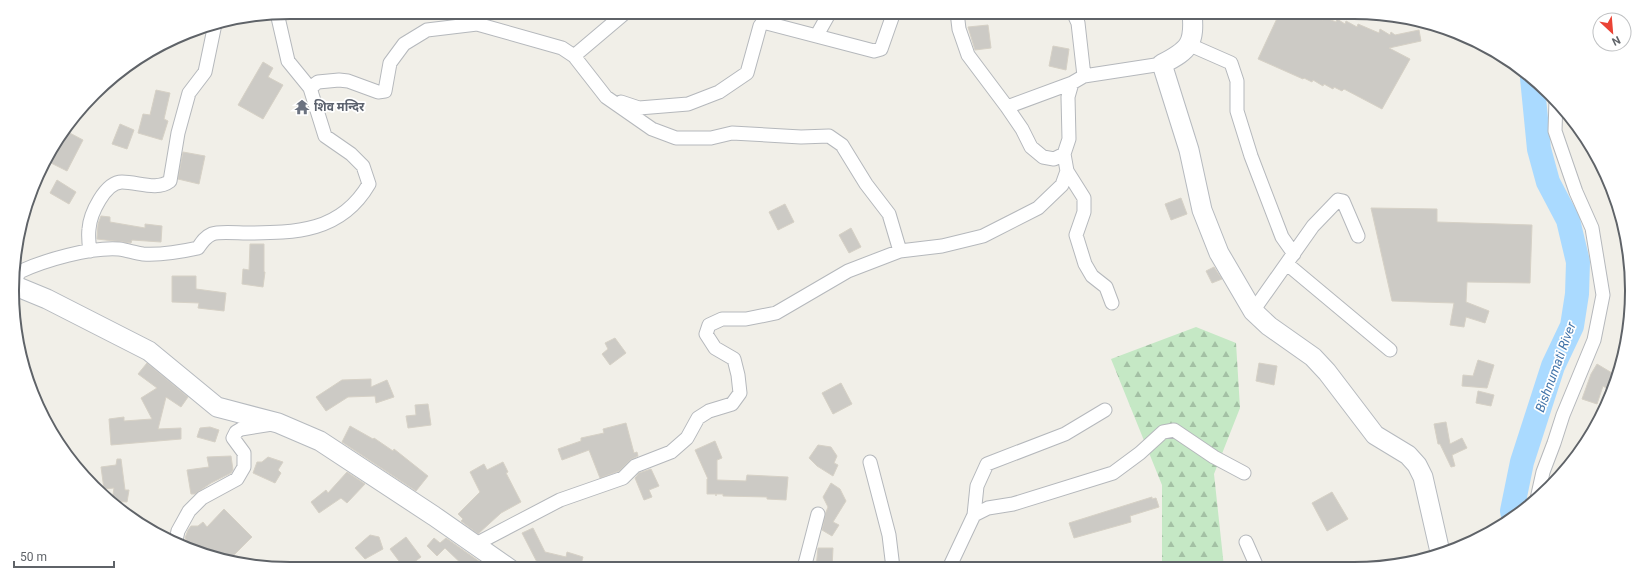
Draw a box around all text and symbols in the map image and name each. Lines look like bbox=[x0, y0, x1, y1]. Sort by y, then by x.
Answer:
north arrow bbox=[1592, 12, 1632, 52]
text: N bbox=[1610, 33, 1623, 48]
temple icon: शिव मन्दिर bbox=[293, 98, 311, 116]
place label: शिव मन्दिर bbox=[314, 99, 365, 114]
water label: Bishnumati River bbox=[1532, 320, 1579, 414]
scale bar bbox=[14, 543, 114, 569]
text: 50 m bbox=[20, 550, 47, 564]

